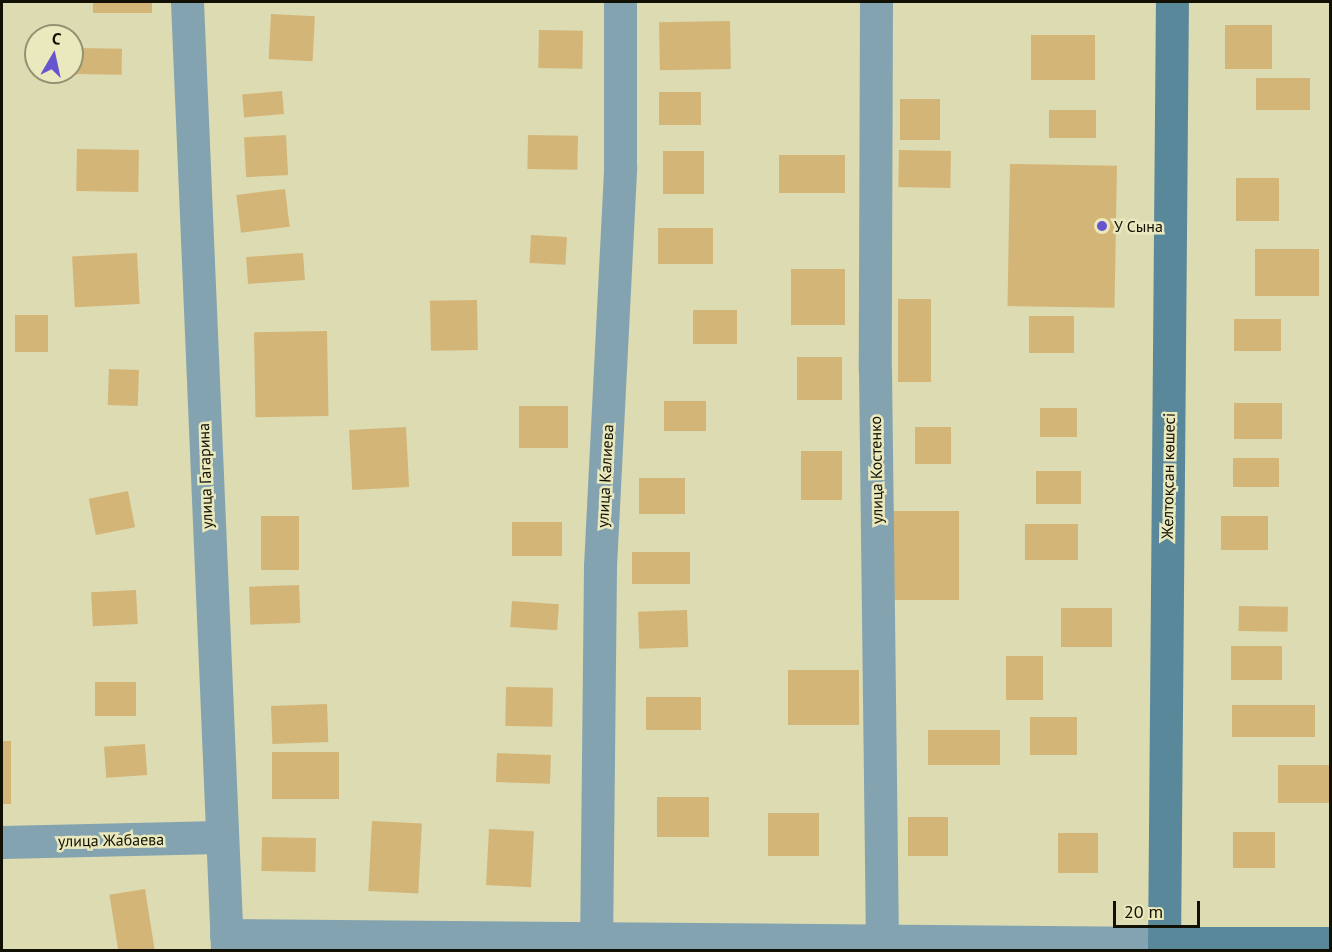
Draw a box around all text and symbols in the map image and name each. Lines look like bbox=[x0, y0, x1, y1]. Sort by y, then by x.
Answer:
north arrow bbox=[24, 24, 84, 84]
text: С bbox=[51, 28, 62, 49]
place label: У Сына bbox=[1114, 216, 1163, 236]
marker: У Сына bbox=[1095, 219, 1109, 233]
street label: Желтоқсан көшесі bbox=[1157, 413, 1179, 539]
street label: улица Костенко bbox=[865, 416, 887, 524]
street label: улица Гагарина bbox=[194, 423, 216, 529]
street label: улица Калиева bbox=[593, 424, 617, 528]
street label: улица Жабаева bbox=[58, 829, 164, 851]
scale bar bbox=[1116, 889, 1203, 927]
text: 20 m bbox=[1124, 900, 1163, 923]

